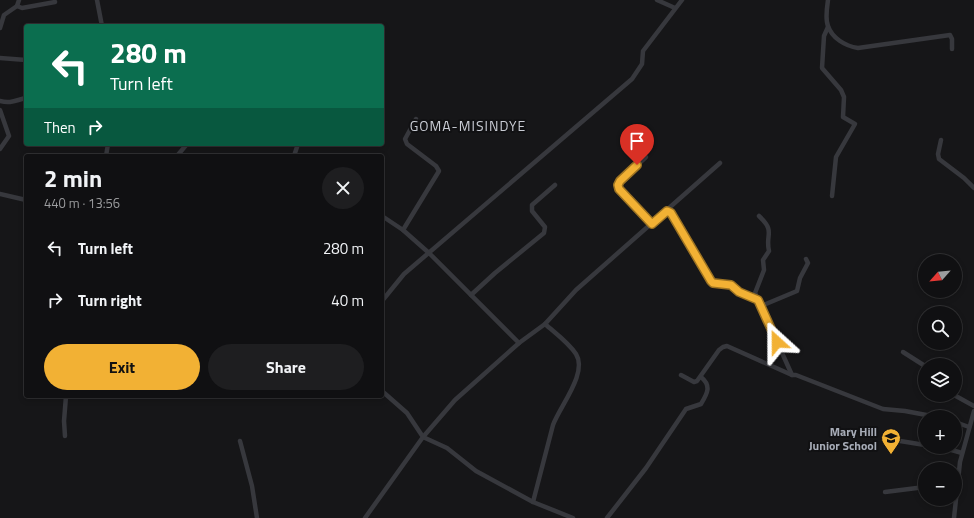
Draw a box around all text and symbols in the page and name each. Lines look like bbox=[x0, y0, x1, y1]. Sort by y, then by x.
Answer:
text: 280 m bbox=[110, 31, 187, 74]
icon: left bbox=[44, 40, 96, 92]
text: Turn left bbox=[110, 70, 173, 97]
district label: GOMA-MISINDYE bbox=[410, 115, 526, 136]
text: Then bbox=[44, 116, 76, 139]
icon: right bbox=[84, 116, 106, 138]
pin bbox=[620, 124, 654, 165]
icon: arrive bbox=[626, 130, 648, 152]
text: 2 min bbox=[44, 160, 102, 196]
button: close bbox=[322, 167, 364, 209]
text: 440 m · 13:56 bbox=[44, 193, 120, 213]
icon: left bbox=[44, 237, 66, 259]
text: Turn left bbox=[78, 237, 133, 260]
text: 280 m bbox=[323, 237, 364, 260]
north arrow bbox=[918, 254, 962, 298]
map controls bbox=[918, 254, 962, 506]
icon: right bbox=[44, 289, 66, 311]
text: Turn right bbox=[78, 289, 142, 312]
text: 40 m bbox=[331, 289, 364, 312]
button: search bbox=[918, 306, 962, 350]
position arrow bbox=[756, 321, 798, 363]
button: Exit bbox=[44, 344, 200, 390]
button: Share bbox=[208, 344, 364, 390]
button: layers bbox=[918, 358, 962, 402]
button: + bbox=[918, 410, 962, 454]
place label: Mary Hill Junior School bbox=[809, 422, 877, 455]
school or university icon: Mary Hill Junior School bbox=[880, 427, 902, 455]
button: − bbox=[918, 462, 962, 506]

